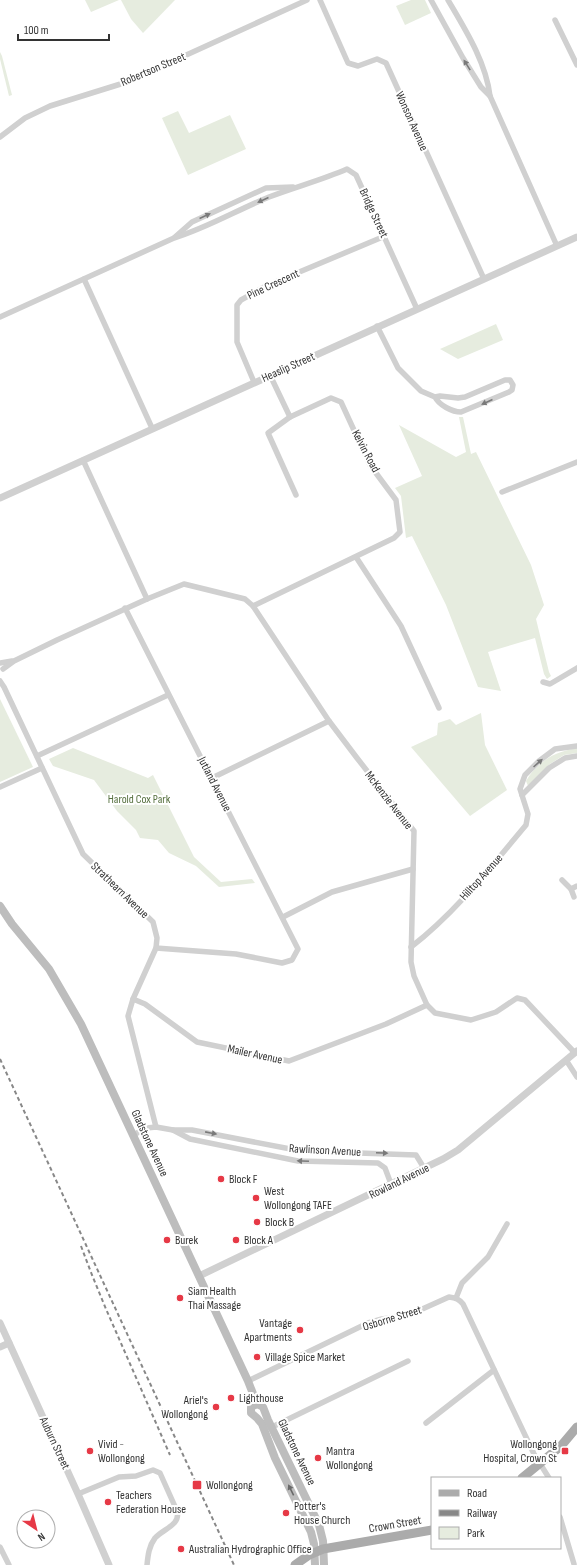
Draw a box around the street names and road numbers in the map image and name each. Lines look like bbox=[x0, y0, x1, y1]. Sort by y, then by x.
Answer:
street label: Robertson Street bbox=[119, 49, 188, 90]
street label: Wonson Avenue bbox=[392, 89, 431, 153]
street label: Bridge Street bbox=[356, 186, 392, 241]
street label: Pine Crescent bbox=[245, 266, 302, 303]
street label: Heaslip Street bbox=[259, 349, 317, 386]
street label: Kelvin Road bbox=[348, 427, 383, 475]
street label: Jutland Avenue bbox=[194, 753, 235, 814]
street label: McKenzie Avenue bbox=[361, 768, 416, 833]
street label: Hilltop Avenue bbox=[457, 851, 506, 904]
street label: Strathearn Avenue bbox=[88, 859, 152, 922]
street label: Mailer Avenue bbox=[226, 1041, 284, 1068]
street label: Gladstone Avenue bbox=[128, 1107, 172, 1179]
street label: Rawlinson Avenue bbox=[289, 1141, 362, 1160]
street label: Rowland Avenue bbox=[367, 1160, 432, 1203]
street label: Osborne Street bbox=[361, 1302, 424, 1335]
street label: Auburn Street bbox=[36, 1414, 73, 1472]
street label: Gladstone Avenue bbox=[274, 1417, 319, 1488]
street label: Crown Street bbox=[368, 1512, 423, 1536]

